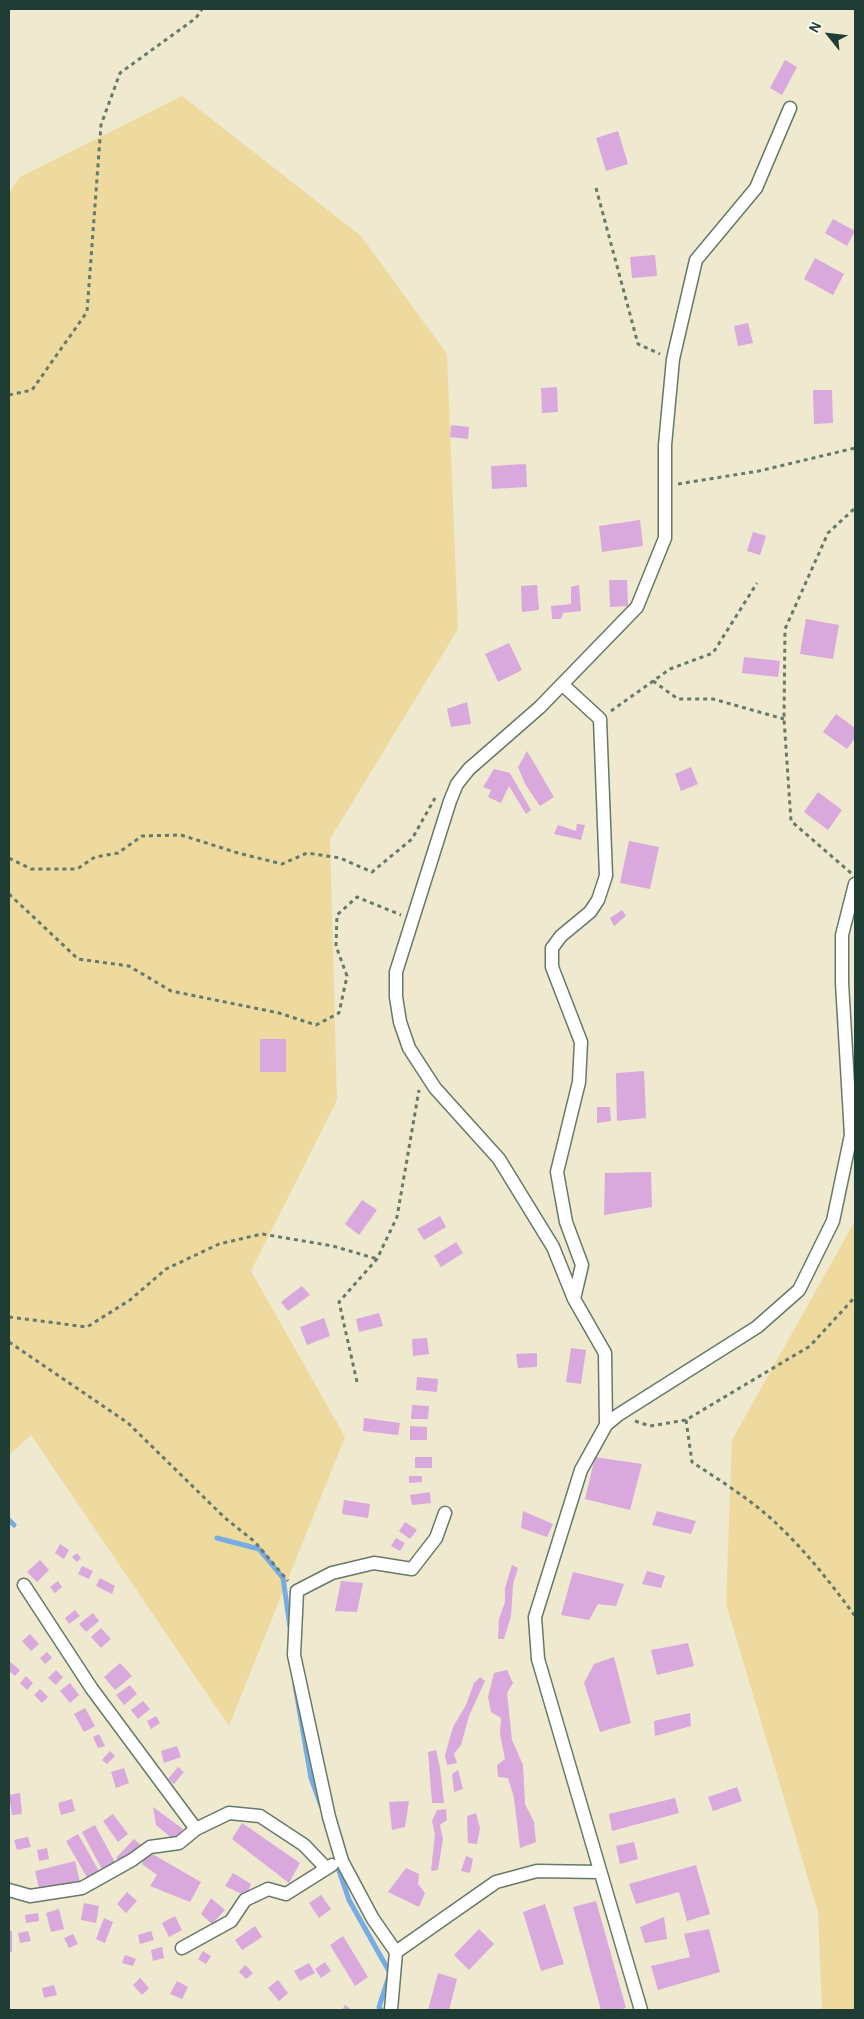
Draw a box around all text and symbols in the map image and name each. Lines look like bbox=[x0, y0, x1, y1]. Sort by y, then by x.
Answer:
north arrow bbox=[804, 10, 854, 60]
text: N bbox=[806, 19, 825, 36]

